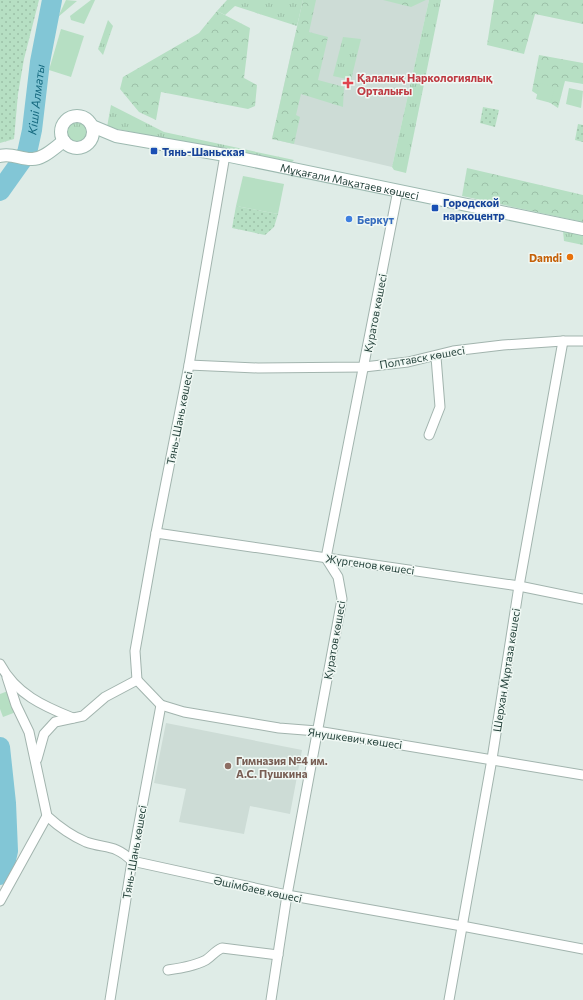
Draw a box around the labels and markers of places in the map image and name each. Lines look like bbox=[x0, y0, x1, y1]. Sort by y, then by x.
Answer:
place label: Қалалық Наркологиялық Орталығы bbox=[357, 71, 493, 97]
marker: Қалалық Наркологиялық Орталығы bbox=[342, 77, 354, 89]
place label: Тянь-Шаньская bbox=[162, 145, 244, 158]
marker: Тянь-Шаньская bbox=[149, 146, 159, 156]
place label: Городской наркоцентр bbox=[443, 196, 505, 222]
marker: Городской наркоцентр bbox=[430, 203, 440, 213]
place label: Беркут bbox=[357, 213, 395, 226]
marker: Беркут bbox=[344, 214, 354, 224]
place label: Damdi bbox=[529, 251, 562, 264]
marker: Damdi bbox=[565, 252, 575, 262]
place label: Гимназия №4 им. А.С. Пушкина bbox=[236, 754, 328, 780]
marker: Гимназия №4 им. А.С. Пушкина bbox=[223, 761, 233, 771]

